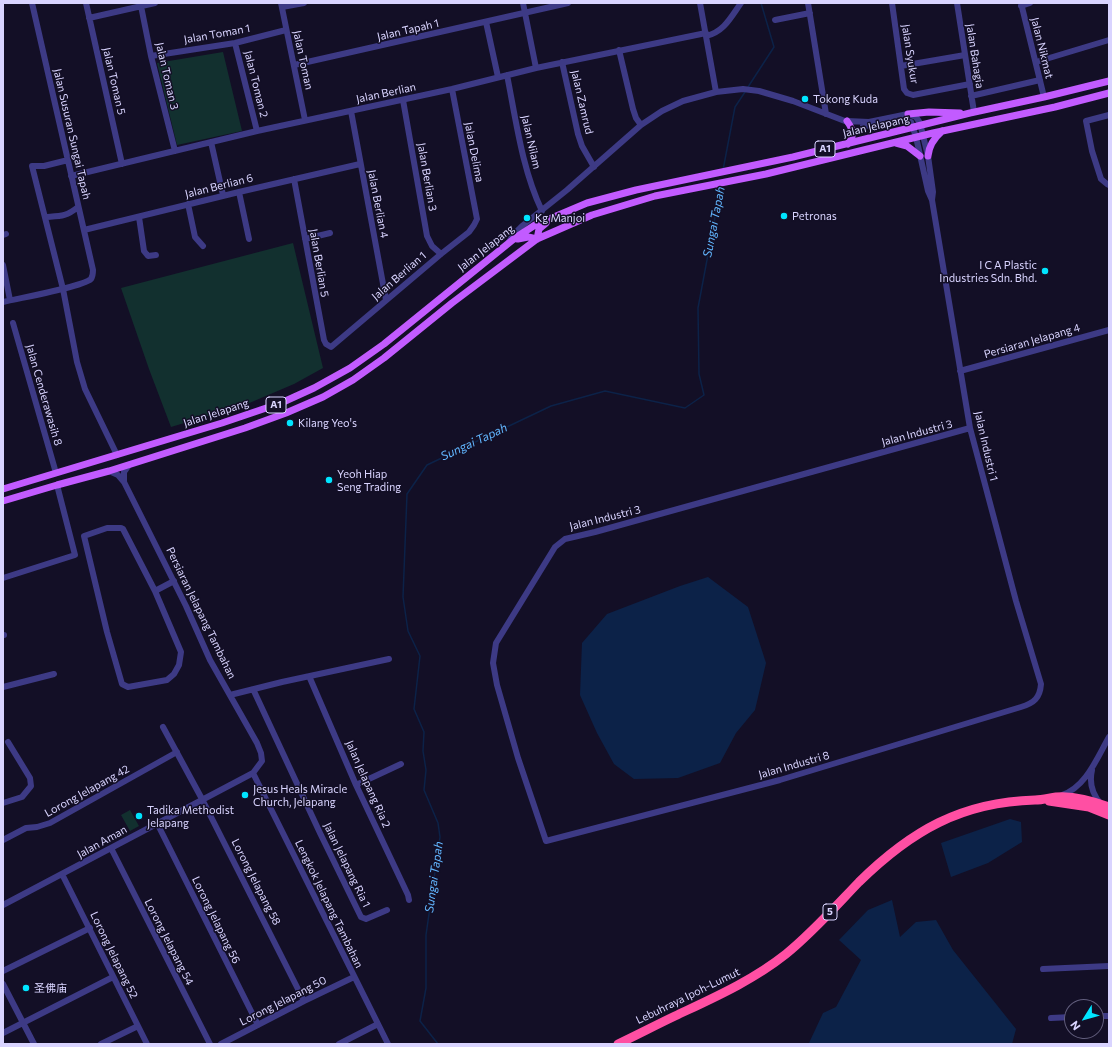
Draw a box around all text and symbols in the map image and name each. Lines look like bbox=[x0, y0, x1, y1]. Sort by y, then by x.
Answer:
street label: Jalan Tapah 1 bbox=[376, 16, 440, 44]
street label: Jalan Nikmat bbox=[1028, 16, 1056, 80]
street label: Jalan Toman 1 bbox=[183, 22, 251, 46]
street label: Jalan Syukur bbox=[899, 23, 921, 85]
street label: Jalan Bahagia bbox=[963, 23, 987, 89]
street label: Jalan Toman bbox=[290, 29, 316, 91]
street label: Jalan Toman 3 bbox=[153, 41, 181, 111]
street label: Jalan Toman 5 bbox=[100, 46, 128, 116]
street label: Jalan Toman 2 bbox=[241, 49, 271, 119]
street label: Jalan Susuran Sungai Tapah bbox=[50, 67, 94, 201]
street label: Jalan Zamrud bbox=[568, 69, 596, 135]
street label: Jalan Berlian bbox=[355, 80, 417, 106]
place label: Tokong Kuda bbox=[813, 92, 878, 106]
marker: Tokong Kuda bbox=[800, 94, 810, 104]
street label: Jalan Jelapang bbox=[841, 112, 911, 140]
street label: Jalan Nilam bbox=[518, 114, 544, 170]
street label: Jalan Delima bbox=[462, 121, 486, 183]
road number: A1 bbox=[815, 141, 835, 157]
street label: Jalan Berlian 3 bbox=[414, 142, 440, 212]
street label: Jalan Berlian 4 bbox=[365, 169, 391, 239]
street label: Jalan Berlian 6 bbox=[184, 171, 254, 201]
water label: Sungai Tapah bbox=[700, 185, 728, 259]
place label: Petronas bbox=[792, 209, 837, 223]
place label: Kg Manjoi bbox=[535, 211, 585, 225]
marker: Petronas bbox=[779, 211, 789, 221]
marker: Kg Manjoi bbox=[522, 213, 532, 223]
street label: Jalan Jelapang bbox=[455, 222, 517, 274]
street label: Jalan Berlian 5 bbox=[306, 228, 332, 298]
street label: Jalan Berlian 1 bbox=[369, 249, 429, 303]
place label: I C A Plastic Industries Sdn. Bhd. bbox=[939, 258, 1037, 284]
marker: I C A Plastic Industries Sdn. Bhd. bbox=[1040, 266, 1050, 276]
street label: Persiaran Jelapang 4 bbox=[982, 321, 1082, 361]
street label: Jalan Cenderawasih 8 bbox=[23, 343, 65, 447]
street label: Jalan Jelapang bbox=[182, 396, 250, 430]
road number: A1 bbox=[266, 397, 286, 413]
street label: Jalan Industri 1 bbox=[972, 410, 1000, 482]
place label: Kilang Yeo's bbox=[298, 416, 357, 430]
street label: Jalan Industri 3 bbox=[880, 417, 954, 449]
marker: Kilang Yeo's bbox=[285, 418, 295, 428]
water label: Sungai Tapah bbox=[438, 420, 510, 464]
place label: Yeoh Hiap Seng Trading bbox=[337, 467, 401, 493]
marker: Yeoh Hiap Seng Trading bbox=[324, 475, 334, 485]
street label: Jalan Industri 3 bbox=[568, 503, 642, 533]
street label: Persiaran Jelapang Tambahan bbox=[163, 545, 239, 681]
street label: Jalan Jelapang Ria 2 bbox=[343, 738, 393, 830]
street label: Jalan Industri 8 bbox=[757, 749, 831, 781]
street label: Lorong Jelapang 42 bbox=[42, 762, 132, 820]
place label: Jesus Heals Miracle Church, Jelapang bbox=[253, 782, 347, 808]
marker: Jesus Heals Miracle Church, Jelapang bbox=[240, 790, 250, 800]
place label: Tadika Methodist Jelapang bbox=[147, 803, 234, 829]
marker: Tadika Methodist Jelapang bbox=[134, 811, 144, 821]
street label: Jalan Jelapang Ria 1 bbox=[321, 820, 373, 910]
street label: Jalan Aman bbox=[75, 823, 129, 861]
street label: Lorong Jelapang 58 bbox=[229, 837, 283, 927]
street label: Lengkok Jelapang Tambahan bbox=[292, 838, 366, 970]
water label: Sungai Tapah bbox=[422, 840, 446, 914]
street label: Lorong Jelapang 56 bbox=[189, 874, 243, 966]
street label: Lorong Jelapang 54 bbox=[142, 897, 196, 987]
road number: 5 bbox=[823, 904, 837, 920]
street label: Lorong Jelapang 52 bbox=[87, 910, 141, 1000]
street label: Lebuhraya Ipoh-Lumut bbox=[634, 965, 742, 1027]
street label: Lorong Jelapang 50 bbox=[237, 973, 329, 1029]
place label: 圣佛庙 bbox=[34, 981, 67, 995]
marker: 圣佛庙 bbox=[21, 983, 31, 993]
north arrow bbox=[1064, 999, 1104, 1039]
text: N bbox=[1067, 1019, 1082, 1033]

